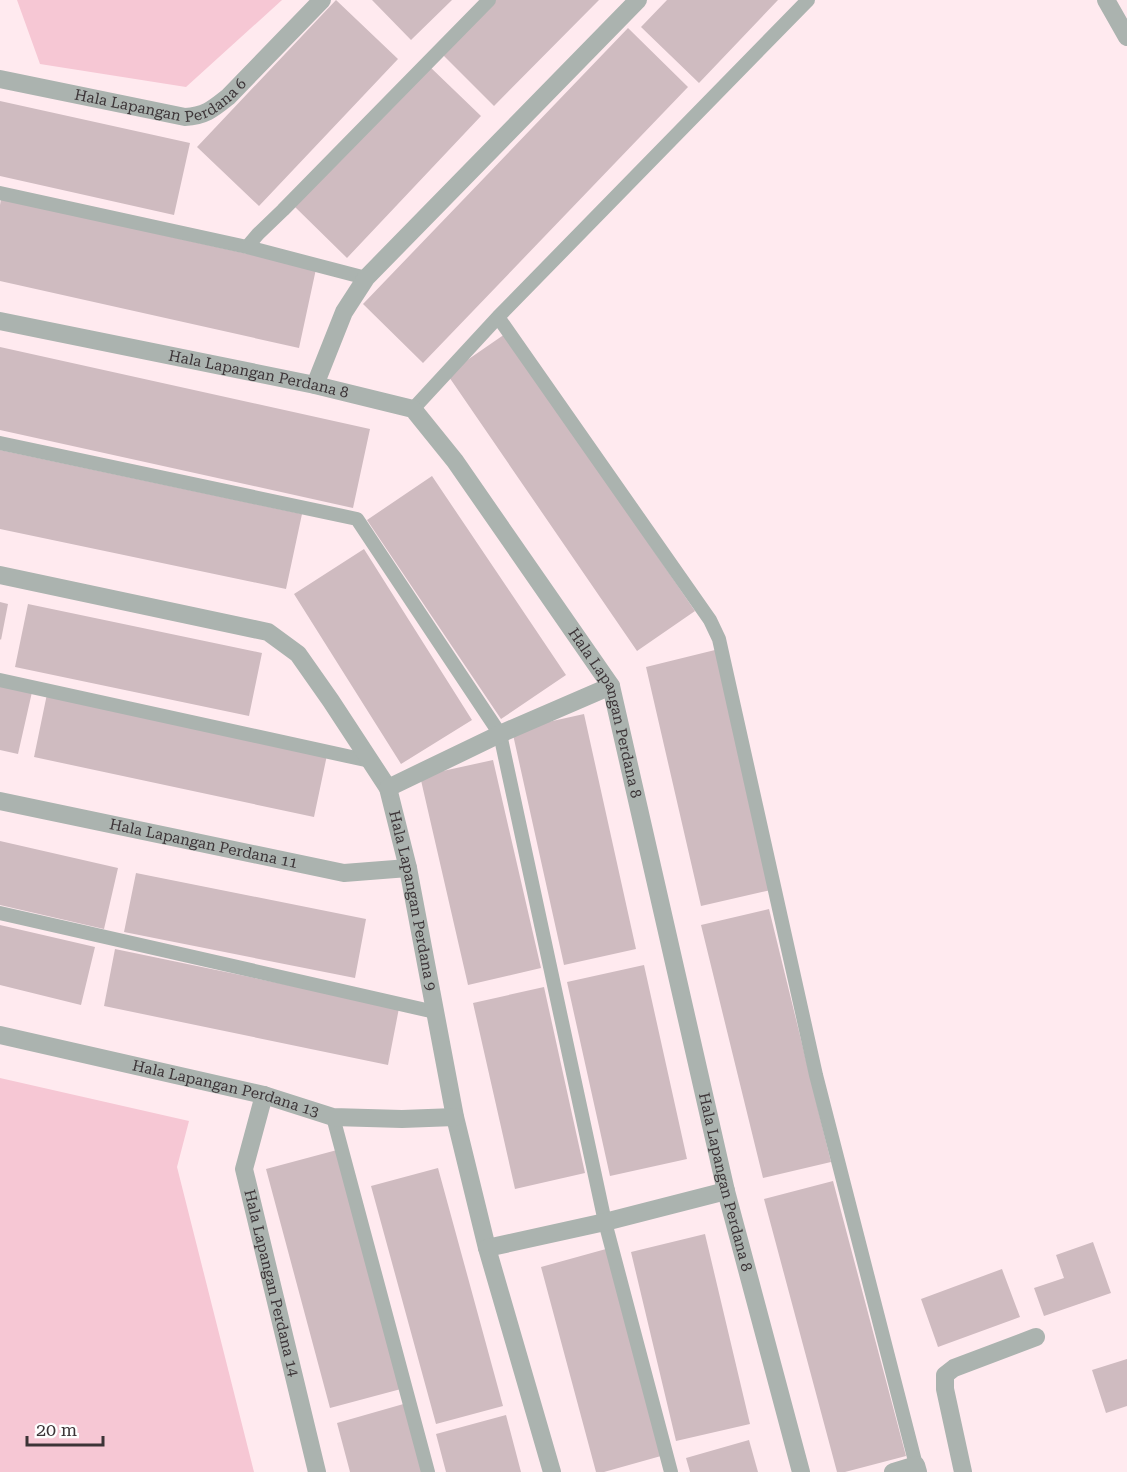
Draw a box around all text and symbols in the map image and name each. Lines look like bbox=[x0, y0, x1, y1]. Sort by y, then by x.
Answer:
street label: Hala Lapangan Perdana 6 bbox=[73, 75, 250, 126]
street label: Hala Lapangan Perdana 8 bbox=[167, 346, 350, 402]
street label: Hala Lapangan Perdana 8 bbox=[564, 624, 645, 800]
street label: Hala Lapangan Perdana 9 bbox=[385, 809, 440, 992]
street label: Hala Lapangan Perdana 11 bbox=[108, 815, 299, 872]
street label: Hala Lapangan Perdana 13 bbox=[131, 1056, 321, 1121]
street label: Hala Lapangan Perdana 8 bbox=[695, 1091, 756, 1273]
street label: Hala Lapangan Perdana 14 bbox=[240, 1188, 303, 1379]
scale bar bbox=[27, 1409, 104, 1447]
text: 20 m bbox=[36, 1419, 77, 1440]

